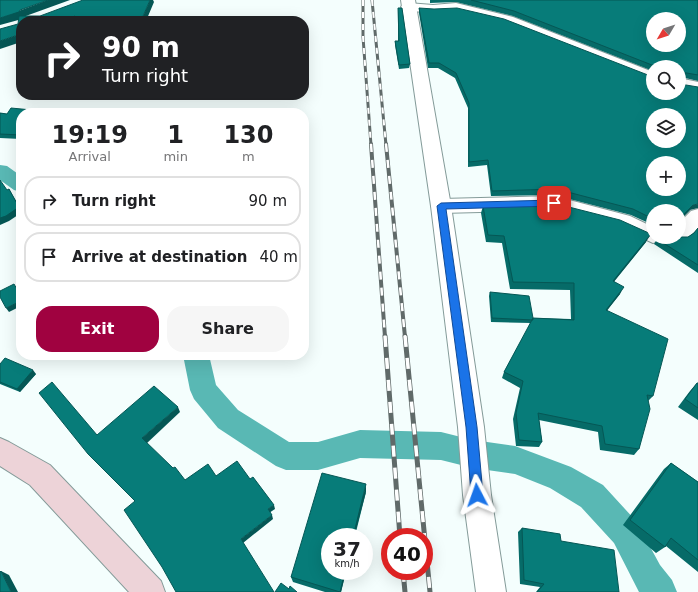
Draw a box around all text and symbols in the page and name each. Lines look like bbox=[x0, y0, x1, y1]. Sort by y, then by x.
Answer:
north arrow bbox=[646, 12, 686, 52]
map controls bbox=[646, 12, 686, 244]
text: 90 m bbox=[102, 31, 180, 64]
icon: right bbox=[36, 32, 88, 84]
button: search bbox=[646, 60, 686, 100]
text: Turn right bbox=[102, 65, 188, 86]
button: layers bbox=[646, 108, 686, 148]
text: 19:19 bbox=[51, 121, 128, 149]
text: 1 bbox=[167, 121, 184, 149]
text: 130 bbox=[223, 121, 273, 149]
text: Arrival bbox=[69, 149, 111, 164]
text: min bbox=[163, 149, 188, 164]
text: m bbox=[242, 149, 255, 164]
button: + bbox=[646, 156, 686, 196]
pin bbox=[537, 186, 571, 220]
icon: right bbox=[38, 190, 60, 212]
text: Turn right bbox=[72, 192, 156, 210]
text: 90 m bbox=[249, 192, 287, 210]
icon: arrive bbox=[543, 192, 565, 214]
button: − bbox=[646, 204, 686, 244]
icon: arrive bbox=[38, 246, 60, 268]
text: Arrive at destination bbox=[72, 248, 247, 266]
text: 40 m bbox=[259, 248, 298, 266]
button: Exit bbox=[36, 306, 159, 352]
button: Share bbox=[167, 306, 289, 352]
position arrow bbox=[456, 474, 498, 516]
speed limit sign: 40 bbox=[381, 528, 433, 580]
text: 37 bbox=[333, 537, 361, 561]
text: km/h bbox=[334, 558, 360, 569]

